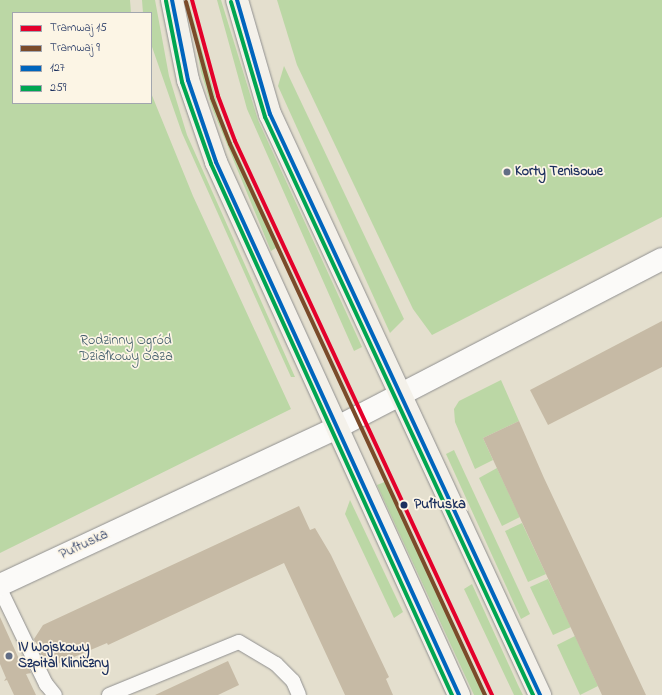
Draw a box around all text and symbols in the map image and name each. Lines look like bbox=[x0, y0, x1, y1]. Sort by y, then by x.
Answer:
legend bbox=[12, 12, 152, 104]
text: Tramwaj 15 bbox=[50, 19, 107, 37]
text: Tramwaj 9 bbox=[50, 39, 100, 57]
text: 127 bbox=[50, 59, 65, 77]
text: 259 bbox=[50, 79, 66, 97]
place label: Korty Tenisowe bbox=[515, 164, 603, 180]
marker: Korty Tenisowe bbox=[502, 167, 512, 177]
park label: Rodzinny Ogród Działkowy Oaza bbox=[79, 333, 173, 366]
place label: Pułtuska bbox=[414, 497, 466, 513]
marker: Pułtuska bbox=[397, 498, 411, 512]
street label: Pułtuska bbox=[57, 526, 111, 564]
place label: IV Wojskowy Szpital Kliniczny bbox=[18, 640, 109, 672]
marker: IV Wojskowy Szpital Kliniczny bbox=[3, 650, 15, 662]

